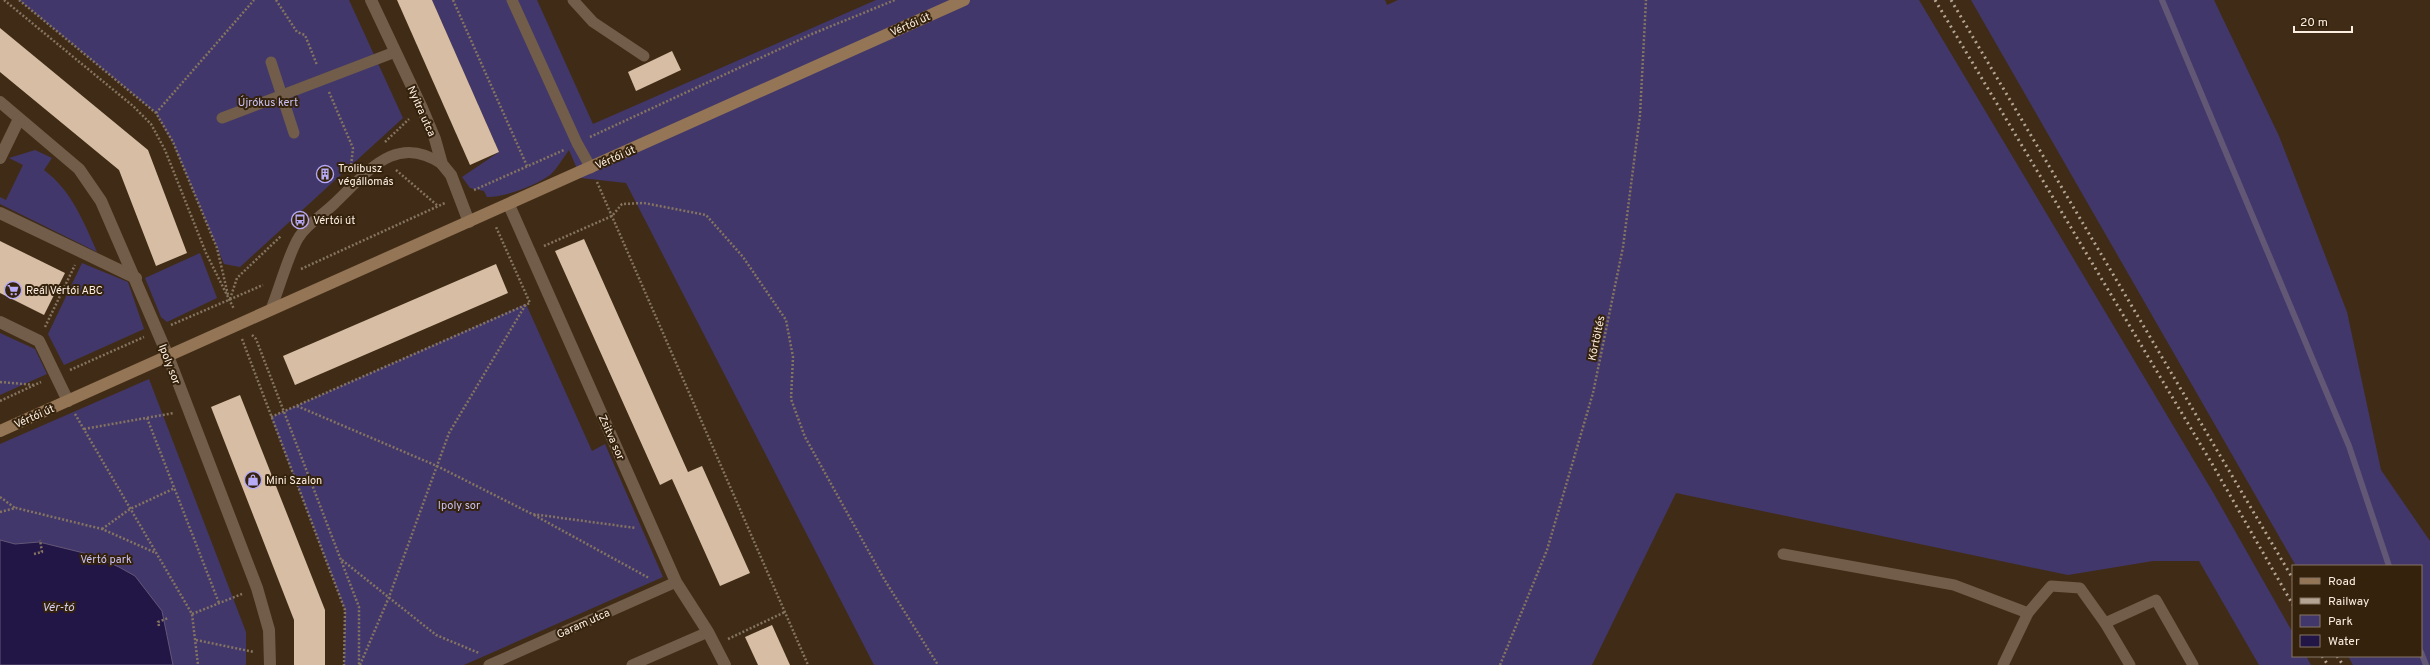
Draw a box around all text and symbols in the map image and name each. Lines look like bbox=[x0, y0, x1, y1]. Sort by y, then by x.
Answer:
scale bar bbox=[2294, 8, 2352, 34]
street label: Vértói út bbox=[888, 10, 933, 40]
text: 20 m bbox=[2300, 15, 2328, 31]
street label: Nyitra utca bbox=[404, 84, 439, 139]
park label: Újrókus kert bbox=[238, 95, 298, 110]
street label: Vértói út bbox=[593, 143, 638, 173]
place label: Trolibusz végállomás bbox=[338, 162, 394, 189]
building icon: Trolibusz végállomás bbox=[315, 164, 335, 184]
bus stop icon: Vértói út bbox=[290, 210, 310, 230]
place label: Vértói út bbox=[313, 214, 355, 228]
supermarket icon: Reál Vértói ABC bbox=[3, 280, 23, 300]
place label: Reál Vértói ABC bbox=[26, 284, 103, 298]
street label: Körtöltés bbox=[1585, 314, 1609, 362]
street label: Ipoly sor bbox=[155, 342, 183, 387]
street label: Vértói út bbox=[12, 402, 57, 432]
street label: Zsitva sor bbox=[595, 413, 628, 463]
shop icon: Mini Szalon bbox=[243, 470, 263, 490]
place label: Mini Szalon bbox=[266, 474, 322, 488]
park label: Ipoly sor bbox=[438, 499, 481, 513]
park label: Vértó park bbox=[80, 553, 132, 567]
legend bbox=[2292, 565, 2422, 657]
text: Road bbox=[2328, 574, 2356, 590]
text: Railway bbox=[2328, 594, 2369, 610]
water label: Vér-tó bbox=[42, 600, 75, 616]
street label: Garam utca bbox=[555, 606, 612, 642]
text: Park bbox=[2328, 614, 2353, 630]
text: Water bbox=[2328, 634, 2360, 650]

